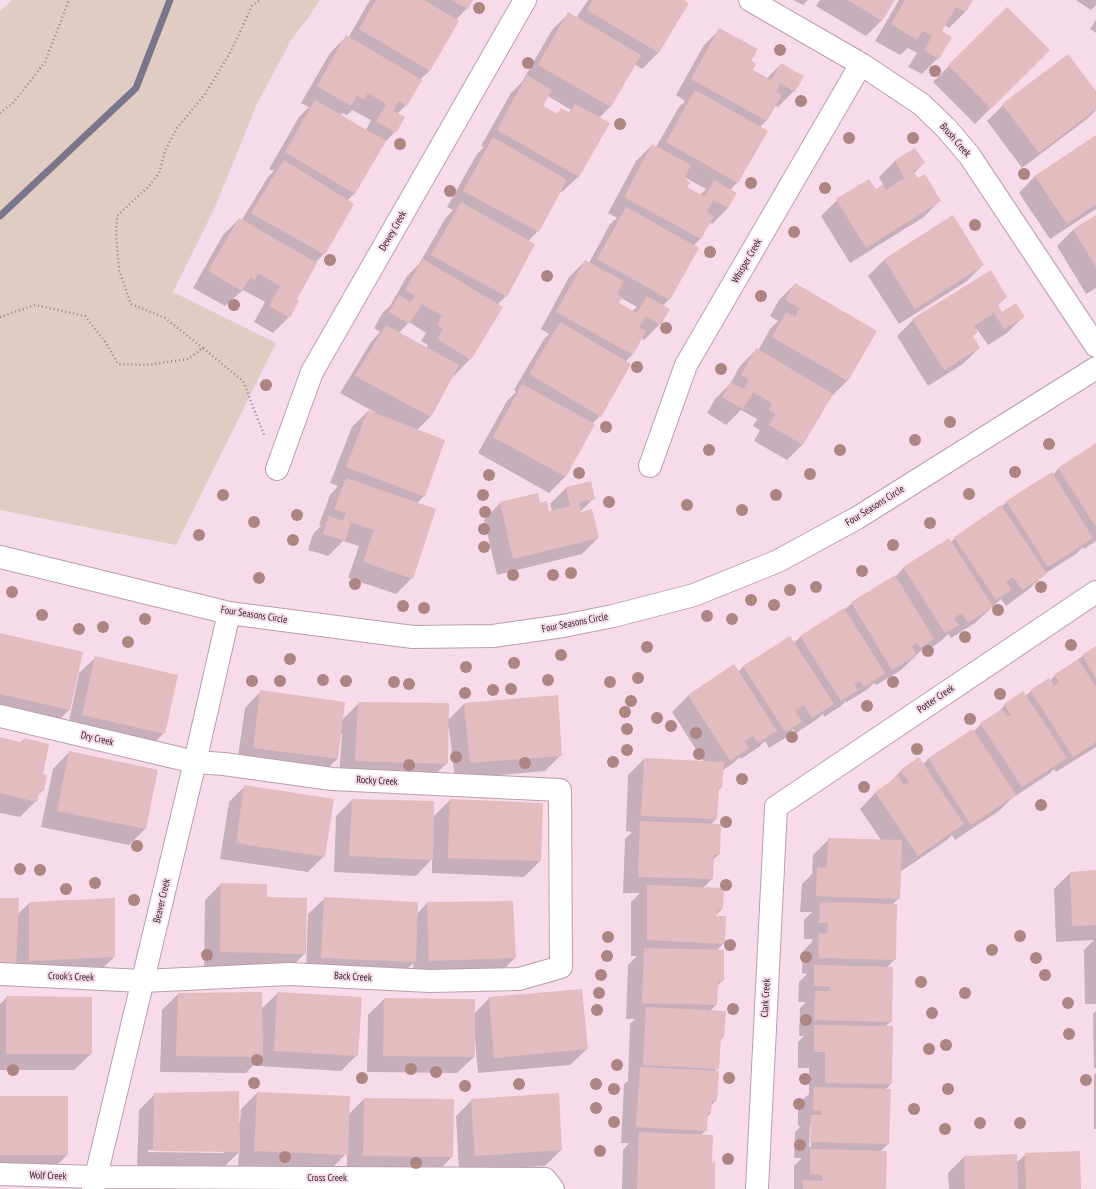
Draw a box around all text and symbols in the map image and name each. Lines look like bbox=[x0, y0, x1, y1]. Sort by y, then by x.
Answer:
street label: Brush Creek bbox=[937, 121, 973, 159]
street label: Dewey Creek bbox=[377, 209, 409, 253]
street label: Whisper Creek bbox=[729, 237, 765, 285]
street label: Four Seasons Circle bbox=[843, 483, 907, 529]
street label: Four Seasons Circle bbox=[220, 604, 288, 626]
street label: Four Seasons Circle bbox=[541, 611, 609, 635]
street label: Potter Creek bbox=[915, 682, 957, 716]
street label: Dry Creek bbox=[80, 729, 114, 749]
street label: Rocky Creek bbox=[356, 774, 398, 788]
street label: Beaver Creek bbox=[151, 878, 173, 924]
street label: Crook's Creek bbox=[48, 970, 94, 984]
street label: Back Creek bbox=[334, 970, 372, 984]
street label: Clark Creek bbox=[759, 978, 773, 1018]
street label: Wolf Creek bbox=[29, 1169, 67, 1183]
street label: Cross Creek bbox=[307, 1172, 347, 1184]

